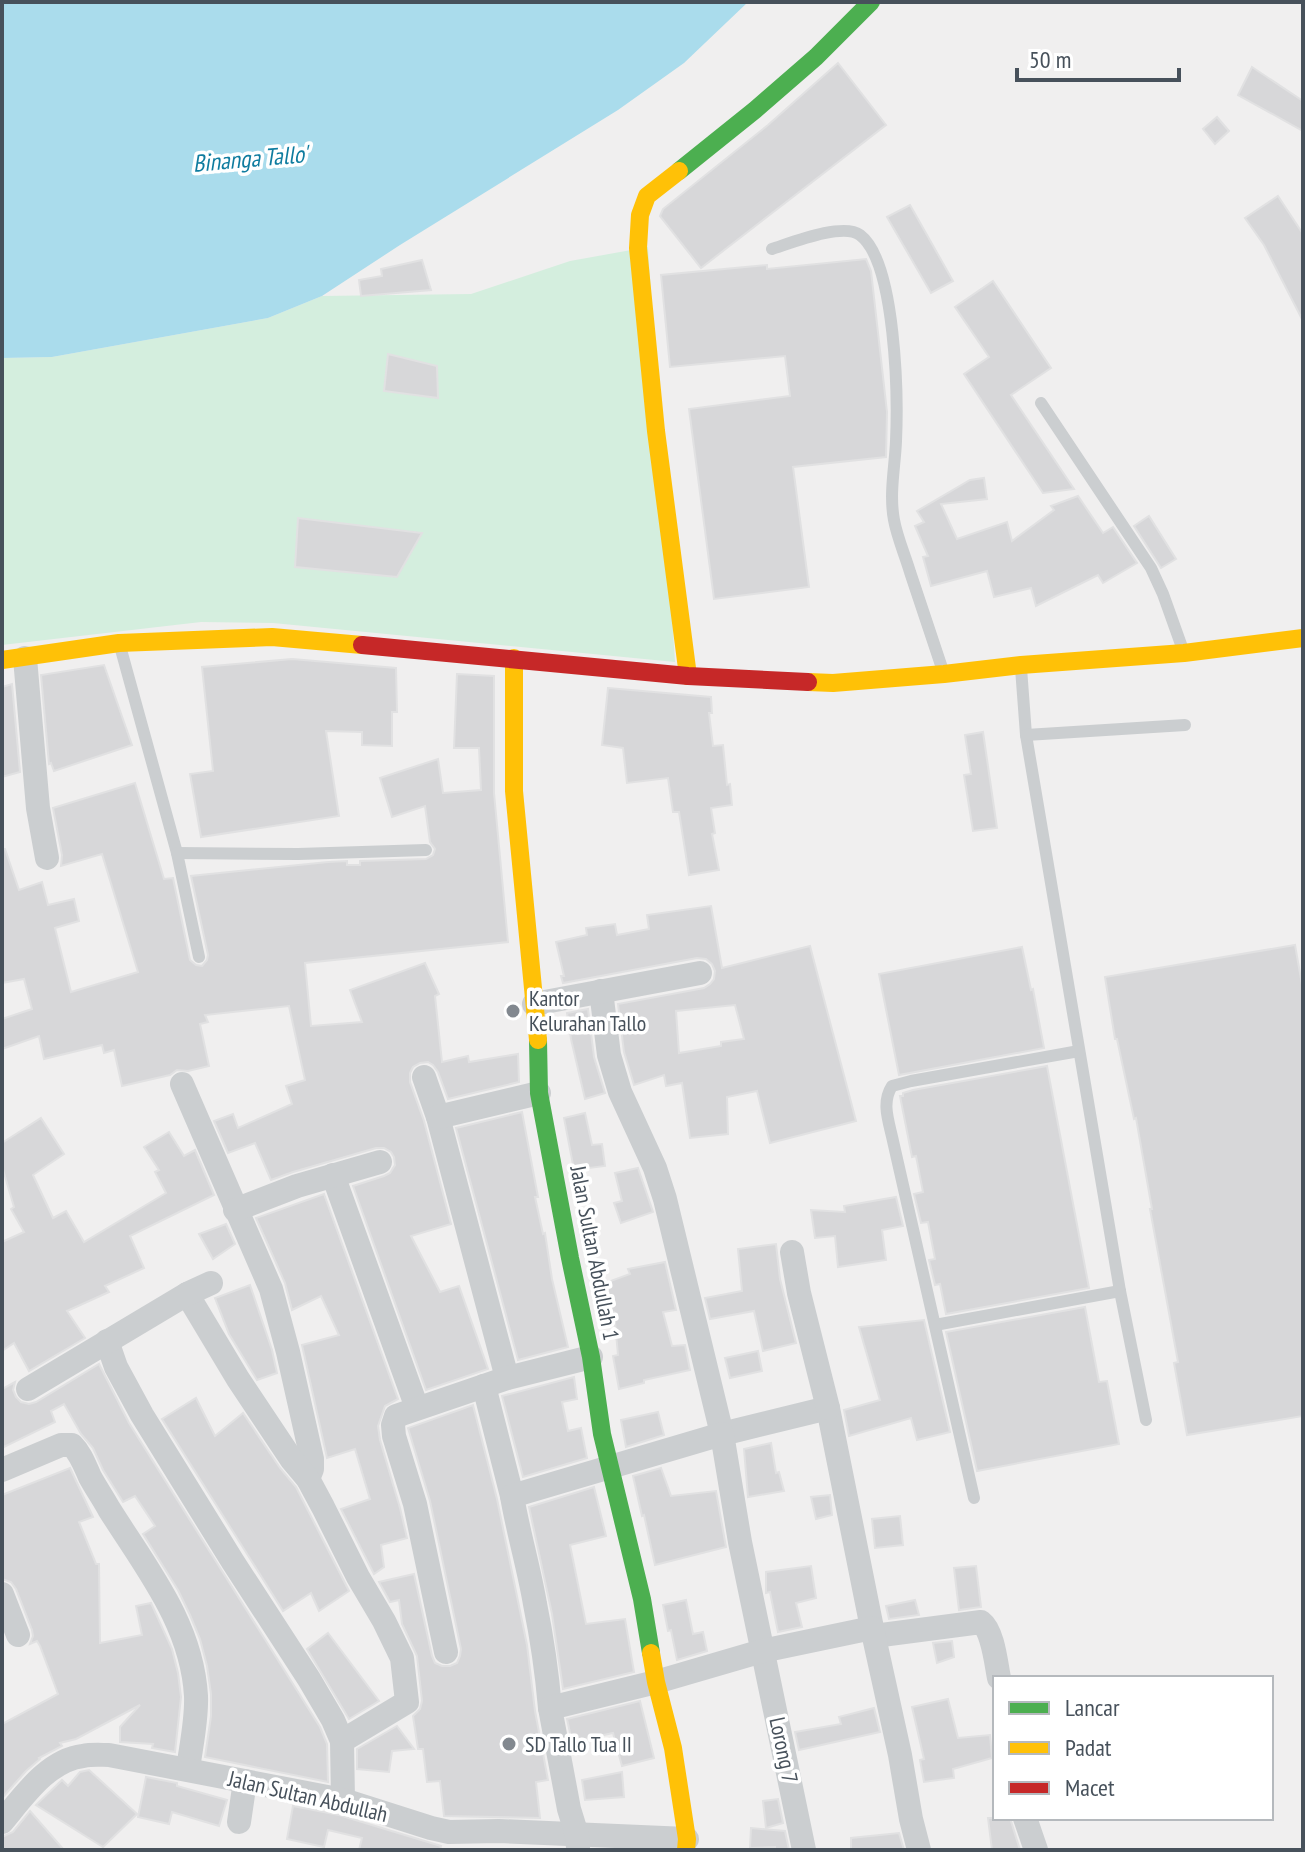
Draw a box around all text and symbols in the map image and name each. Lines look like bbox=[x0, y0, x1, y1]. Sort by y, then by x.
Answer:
scale bar bbox=[1017, 32, 1179, 82]
text: 50 m bbox=[1029, 44, 1071, 75]
water label: Binanga Tallo' bbox=[191, 138, 312, 179]
place label: Kantor Kelurahan Tallo bbox=[529, 984, 646, 1037]
marker: Kantor Kelurahan Tallo bbox=[504, 1002, 522, 1020]
street label: Jalan Sultan Abdullah 1 bbox=[564, 1162, 626, 1343]
legend bbox=[993, 1676, 1273, 1820]
text: Lancar bbox=[1065, 1692, 1120, 1723]
street label: Lorong 7 bbox=[763, 1714, 805, 1786]
place label: SD Tallo Tua II bbox=[525, 1730, 632, 1758]
text: Padat bbox=[1065, 1732, 1112, 1763]
marker: SD Tallo Tua II bbox=[500, 1735, 518, 1753]
street label: Jalan Sultan Abdullah bbox=[225, 1764, 390, 1828]
text: Macet bbox=[1065, 1772, 1115, 1803]

